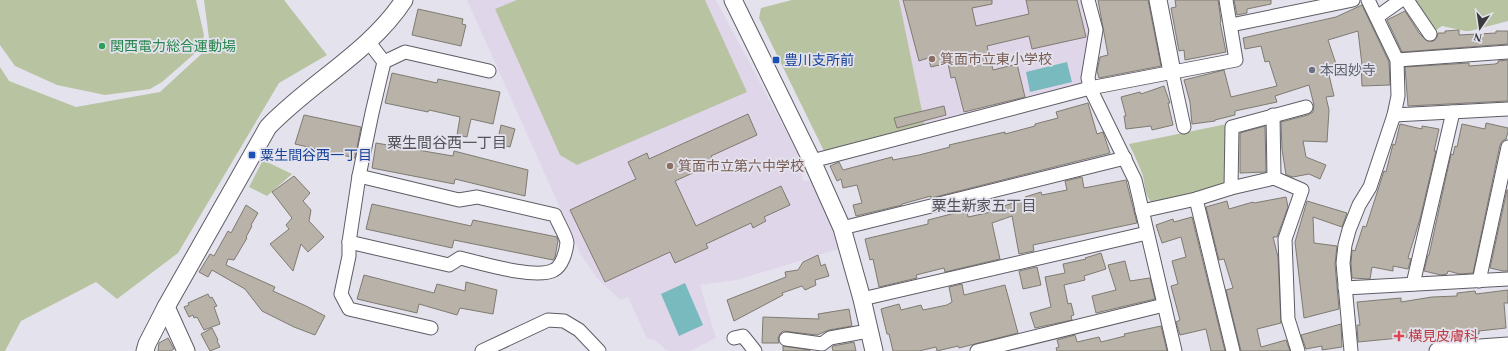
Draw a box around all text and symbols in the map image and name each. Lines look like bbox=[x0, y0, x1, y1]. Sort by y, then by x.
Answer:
north arrow bbox=[1460, 8, 1500, 48]
text: N bbox=[1472, 31, 1483, 44]
place label: 関西電力総合運動場 bbox=[110, 39, 236, 54]
marker: 関西電力総合運動場 bbox=[97, 41, 107, 51]
place label: 箕面市立東小学校 bbox=[940, 51, 1052, 67]
place label: 豊川支所前 bbox=[784, 52, 854, 68]
marker: 箕面市立東小学校 bbox=[927, 54, 937, 64]
marker: 豊川支所前 bbox=[771, 55, 781, 65]
place label: 本因妙寺 bbox=[1320, 63, 1376, 78]
marker: 本因妙寺 bbox=[1307, 65, 1317, 75]
district label: 粟生間谷西一丁目 bbox=[387, 135, 507, 151]
place label: 粟生間谷西一丁目 bbox=[260, 148, 372, 163]
marker: 粟生間谷西一丁目 bbox=[247, 150, 257, 160]
place label: 箕面市立第六中学校 bbox=[678, 158, 804, 174]
marker: 箕面市立第六中学校 bbox=[665, 161, 675, 171]
district label: 粟生新家五丁目 bbox=[931, 198, 1037, 214]
place label: 横見皮膚科 bbox=[1408, 329, 1478, 344]
marker: 横見皮膚科 bbox=[1393, 330, 1405, 342]

